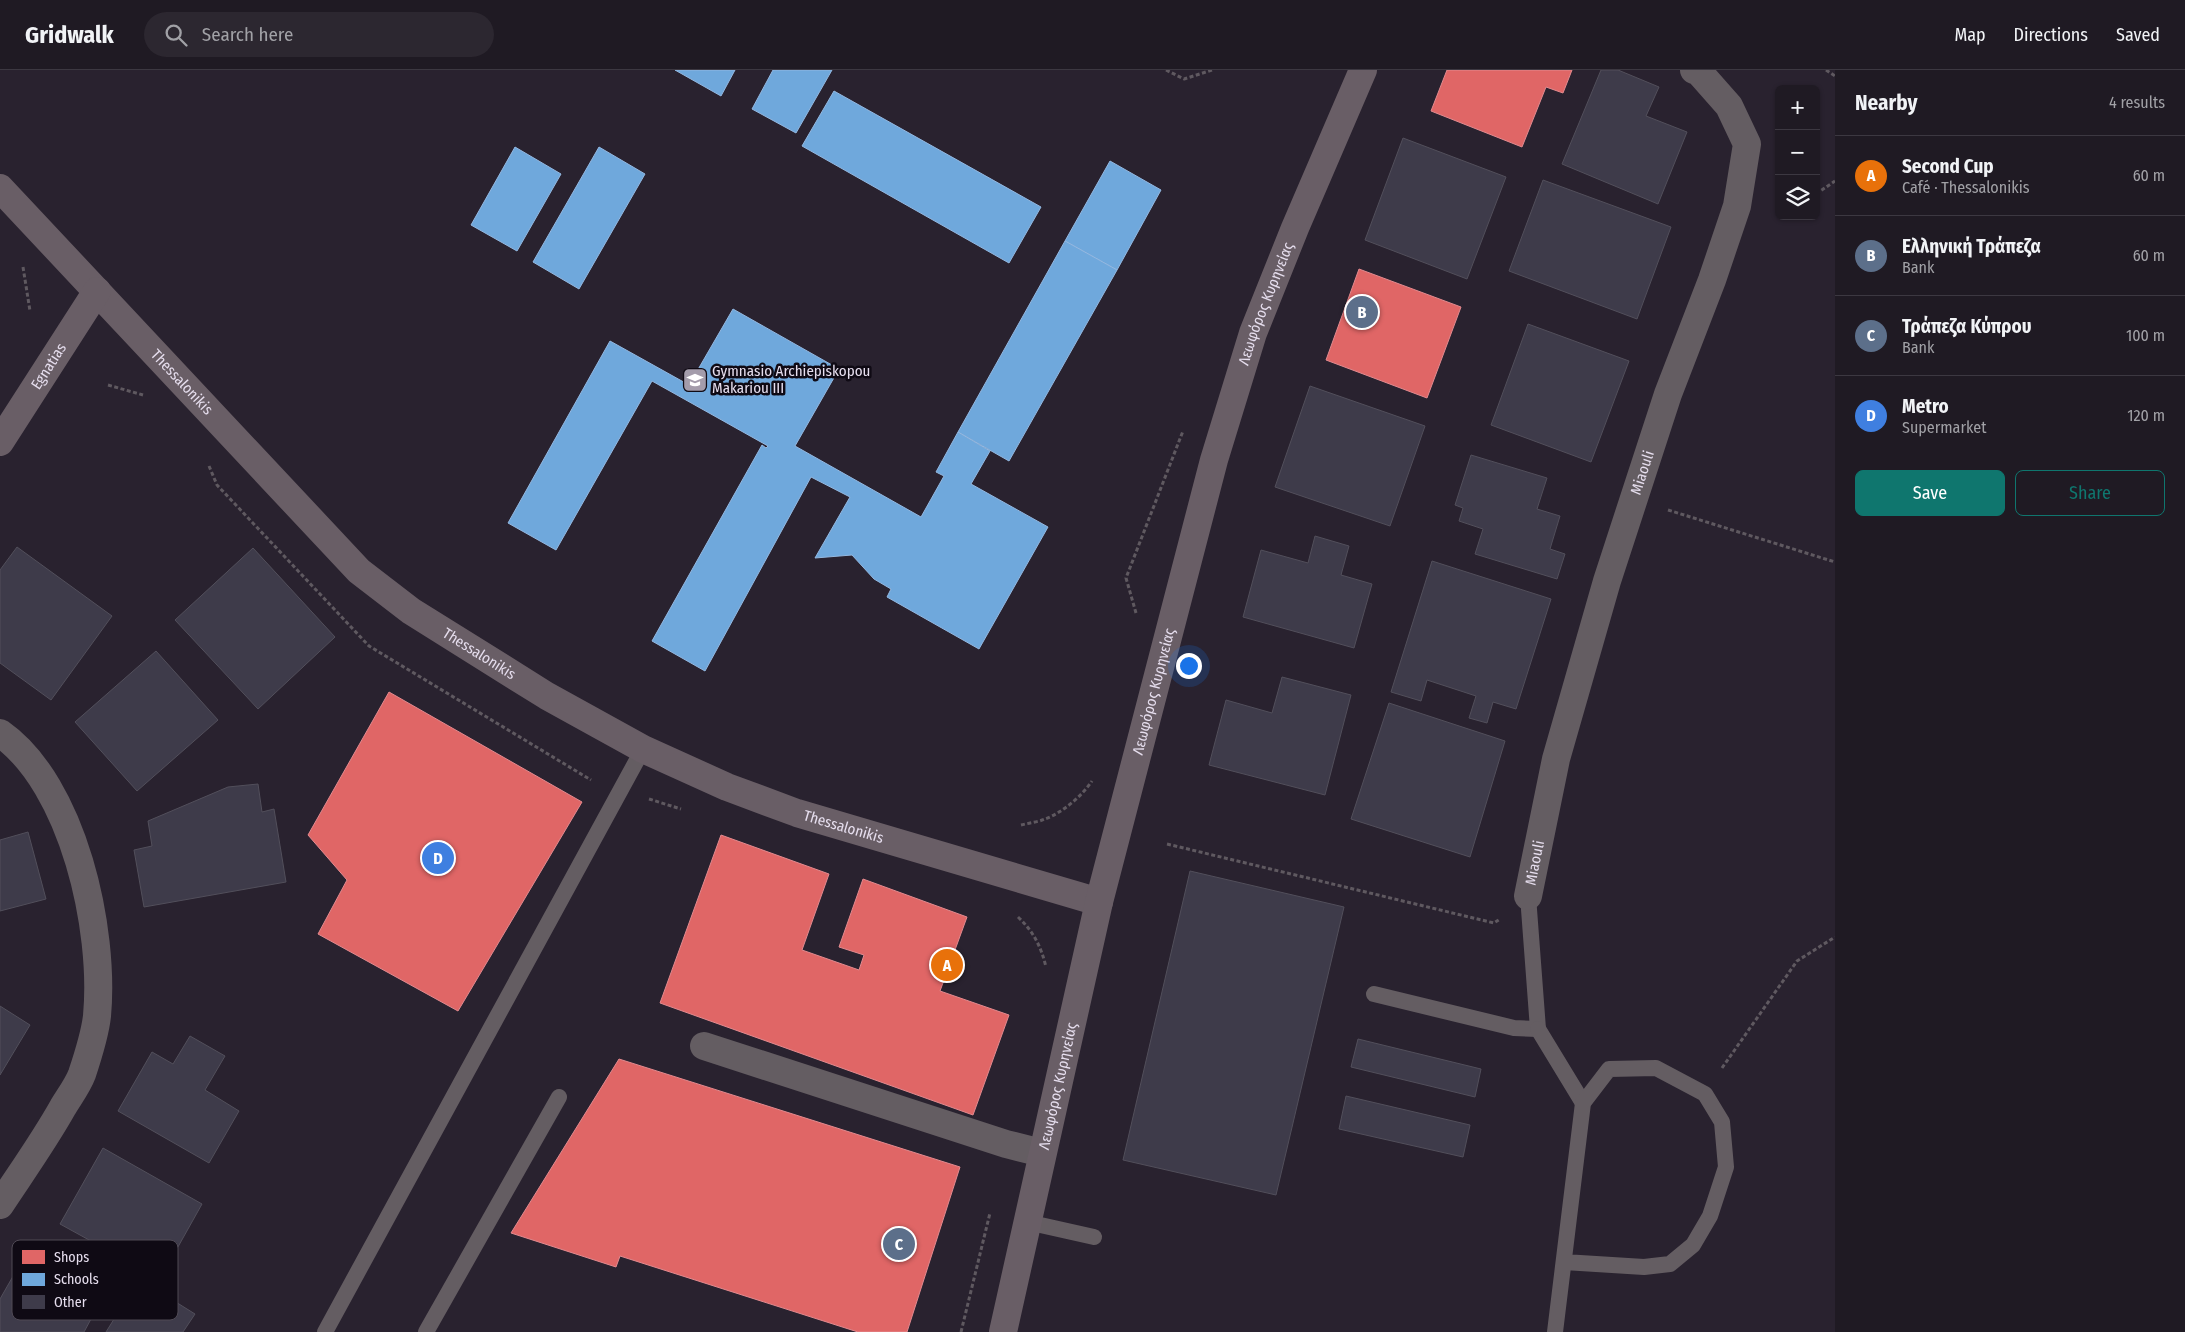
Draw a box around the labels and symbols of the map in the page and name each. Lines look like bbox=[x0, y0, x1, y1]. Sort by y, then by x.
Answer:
street label: Λεωφόρος Κυρηνείας bbox=[1235, 239, 1298, 367]
pin: B bbox=[1346, 293, 1378, 331]
street label: Egnatias bbox=[27, 340, 70, 393]
street label: Thessalonikis bbox=[147, 346, 217, 418]
place label: Gymnasio Archiepiskopou Makariou III bbox=[712, 362, 870, 397]
school or university icon: Gymnasio Archiepiskopou Makariou III bbox=[682, 367, 708, 393]
street label: Miaouli bbox=[1627, 448, 1658, 497]
street label: Thessalonikis bbox=[439, 624, 519, 683]
street label: Λεωφόρος Κυρηνείας bbox=[1129, 626, 1179, 757]
your location bbox=[1176, 653, 1202, 679]
street label: Thessalonikis bbox=[801, 806, 886, 847]
pin: D bbox=[422, 839, 454, 877]
street label: Miaouli bbox=[1521, 839, 1548, 887]
pin: A bbox=[931, 946, 963, 984]
street label: Λεωφόρος Κυρηνείας bbox=[1035, 1020, 1081, 1151]
pin: C bbox=[883, 1225, 915, 1263]
legend bbox=[12, 1240, 178, 1320]
text: Shops bbox=[54, 1249, 89, 1266]
text: Schools bbox=[54, 1271, 99, 1288]
text: Other bbox=[54, 1294, 87, 1311]

